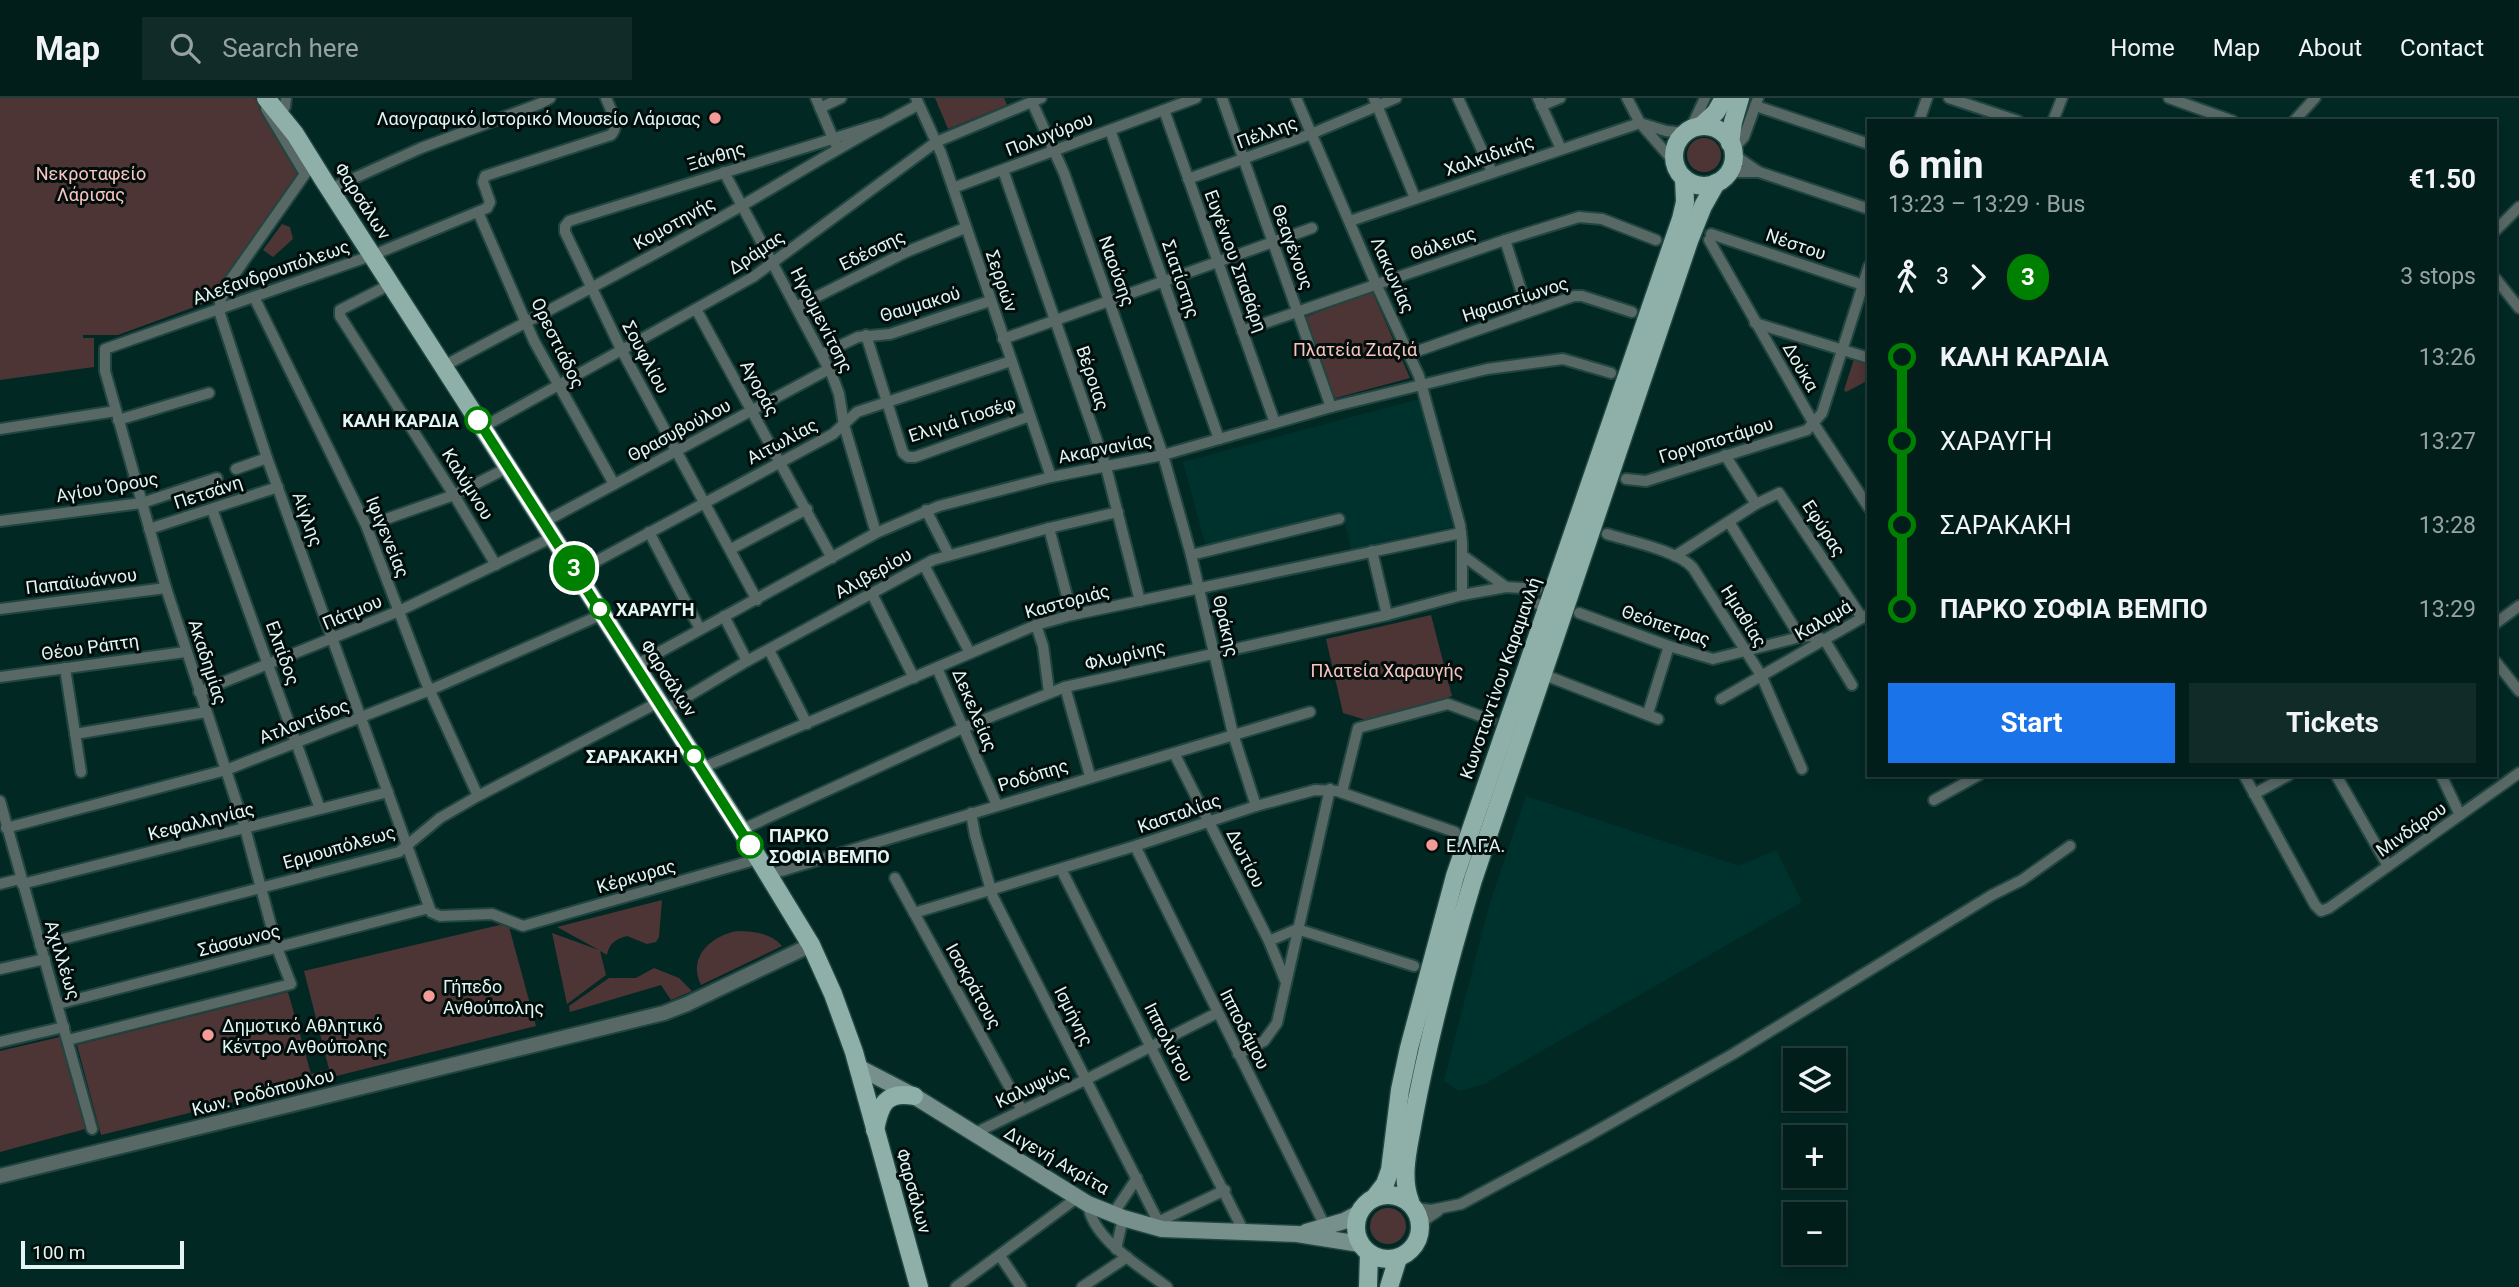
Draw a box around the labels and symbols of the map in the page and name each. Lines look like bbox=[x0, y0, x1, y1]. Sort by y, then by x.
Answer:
place label: Λαογραφικό Ιστορικό Μουσείο Λάρισας bbox=[377, 108, 701, 129]
street label: Πολυγύρου bbox=[1002, 108, 1096, 160]
marker: Λαογραφικό Ιστορικό Μουσείο Λάρισας bbox=[707, 110, 723, 126]
street label: Πέλλης bbox=[1234, 111, 1300, 153]
street label: Χαλκιδικής bbox=[1442, 130, 1536, 180]
street label: Ξάνθης bbox=[685, 137, 747, 175]
street label: Φαρσάλων bbox=[330, 159, 396, 243]
park label: Νεκροταφείο Λάρισας bbox=[36, 163, 146, 205]
street label: Ευγένιου Σπαθάρη bbox=[1201, 187, 1271, 335]
street label: Κομοτηνής bbox=[630, 192, 718, 254]
street label: Θεαγένους bbox=[1268, 201, 1318, 293]
street label: Θάλειας bbox=[1408, 222, 1478, 264]
street label: Νέστου bbox=[1763, 224, 1829, 264]
street label: Εδέσσης bbox=[836, 225, 908, 275]
street label: Δράμας bbox=[724, 226, 788, 278]
street label: Ναούσης bbox=[1095, 233, 1139, 309]
street label: Λακωνίας bbox=[1367, 234, 1419, 316]
street label: Αλεξανδρουπόλεως bbox=[190, 235, 352, 309]
street label: Σιατίστης bbox=[1158, 237, 1204, 321]
street label: Σερρών bbox=[982, 247, 1022, 315]
street label: Ηγουμενίτσης bbox=[786, 264, 858, 376]
street label: Ηφαιστίωνος bbox=[1459, 272, 1571, 326]
street label: Θαυμακού bbox=[877, 282, 963, 326]
street label: Ορεστιάδος bbox=[527, 294, 589, 392]
street label: Σουφλίου bbox=[618, 317, 674, 397]
park label: Πλατεία Ζιαζιά bbox=[1293, 339, 1418, 360]
street label: Δούκα bbox=[1779, 339, 1824, 396]
street label: Βέροιας bbox=[1072, 343, 1114, 413]
street label: Αγοράς bbox=[736, 356, 784, 420]
street label: Ελιγιά Γιοσέφ bbox=[906, 392, 1018, 446]
street label: Θρασυβούλου bbox=[624, 394, 734, 466]
marker: ΚΑΛΗ ΚΑΡΔΙΑ bbox=[465, 407, 491, 433]
place label: ΚΑΛΗ ΚΑΡΔΙΑ bbox=[342, 410, 460, 431]
street label: Γοργοποτάμου bbox=[1656, 413, 1776, 467]
street label: Αιτωλίας bbox=[743, 414, 821, 468]
street label: Ακαρνανίας bbox=[1056, 429, 1154, 467]
street label: Καλύμνου bbox=[438, 445, 498, 523]
street label: Αγίου Όρους bbox=[54, 468, 160, 506]
street label: Πετσάνη bbox=[171, 471, 245, 513]
street label: Αίγλης bbox=[288, 489, 328, 549]
street label: Ιφιγενείας bbox=[362, 493, 414, 581]
street label: Εφύρας bbox=[1798, 496, 1850, 560]
street label: Αλιβερίου bbox=[831, 543, 915, 603]
line badge: 3 bbox=[551, 545, 597, 591]
street label: Παπαϊωάννου bbox=[24, 564, 138, 598]
street label: Κωνσταντίνου Καραμανλή bbox=[1456, 574, 1544, 782]
street label: Καστοριάς bbox=[1022, 580, 1112, 622]
street label: Ημαθίας bbox=[1717, 581, 1771, 651]
street label: Πάτμου bbox=[319, 590, 385, 634]
street label: Θράκης bbox=[1209, 593, 1243, 659]
street label: Καλαμά bbox=[1791, 595, 1856, 645]
marker: ΧΑΡΑΥΓΗ bbox=[590, 599, 610, 619]
place label: ΧΑΡΑΥΓΗ bbox=[616, 599, 695, 620]
street label: Θεόπετρας bbox=[1619, 600, 1713, 650]
street label: Ακαδημίας bbox=[184, 617, 232, 707]
street label: Ελπίδος bbox=[262, 618, 304, 688]
street label: Θέου Ράπτη bbox=[40, 630, 140, 664]
street label: Φαρσάλων bbox=[636, 636, 702, 720]
street label: Φλωρίνης bbox=[1083, 636, 1167, 674]
park label: Πλατεία Χαραυγής bbox=[1311, 660, 1463, 681]
street label: Δεκελείας bbox=[948, 666, 1002, 754]
street label: Ατλαντίδος bbox=[256, 694, 352, 748]
place label: ΣΑΡΑΚΑΚΗ bbox=[586, 746, 678, 767]
marker: ΣΑΡΑΚΑΚΗ bbox=[684, 746, 704, 766]
street label: Ροδόπης bbox=[995, 754, 1071, 796]
street label: Κασταλίας bbox=[1135, 789, 1223, 837]
street label: Μινδάρου bbox=[2372, 797, 2450, 861]
street label: Κεφαλληνίας bbox=[146, 798, 256, 844]
street label: Ερμουπόλεως bbox=[280, 821, 398, 873]
place label: ΠΑΡΚΟ ΣΟΦΙΑ ΒΕΜΠΟ bbox=[769, 825, 890, 867]
street label: Δωτίου bbox=[1222, 825, 1270, 891]
marker: ΠΑΡΚΟ ΣΟΦΙΑ ΒΕΜΠΟ bbox=[737, 832, 763, 858]
place label: Ε.Λ.Γ.Α. bbox=[1446, 835, 1505, 856]
marker: Ε.Λ.Γ.Α. bbox=[1424, 837, 1440, 853]
street label: Κέρκυρας bbox=[594, 855, 678, 897]
street label: Αχιλλέως bbox=[41, 918, 85, 1002]
street label: Σάσσωνος bbox=[196, 920, 282, 960]
street label: Ισοκράτους bbox=[942, 939, 1006, 1033]
place label: Γήπεδο Ανθούπολης bbox=[443, 976, 544, 1018]
street label: Ισμήνης bbox=[1050, 983, 1098, 1049]
street label: Ιπποδάμου bbox=[1216, 985, 1274, 1073]
marker: Γήπεδο Ανθούπολης bbox=[421, 988, 437, 1004]
street label: Ιππολύτου bbox=[1140, 999, 1198, 1085]
place label: Δημοτικό Αθλητικό Κέντρο Ανθούπολης bbox=[222, 1015, 387, 1057]
marker: Δημοτικό Αθλητικό Κέντρο Ανθούπολης bbox=[200, 1027, 216, 1043]
street label: Καλυψώς bbox=[992, 1060, 1072, 1112]
street label: Κων. Ροδόπουλου bbox=[190, 1064, 336, 1120]
street label: Διγενή Ακρίτα bbox=[1001, 1122, 1114, 1199]
street label: Φαρσάλων bbox=[892, 1146, 936, 1236]
scale bar bbox=[21, 1238, 184, 1270]

